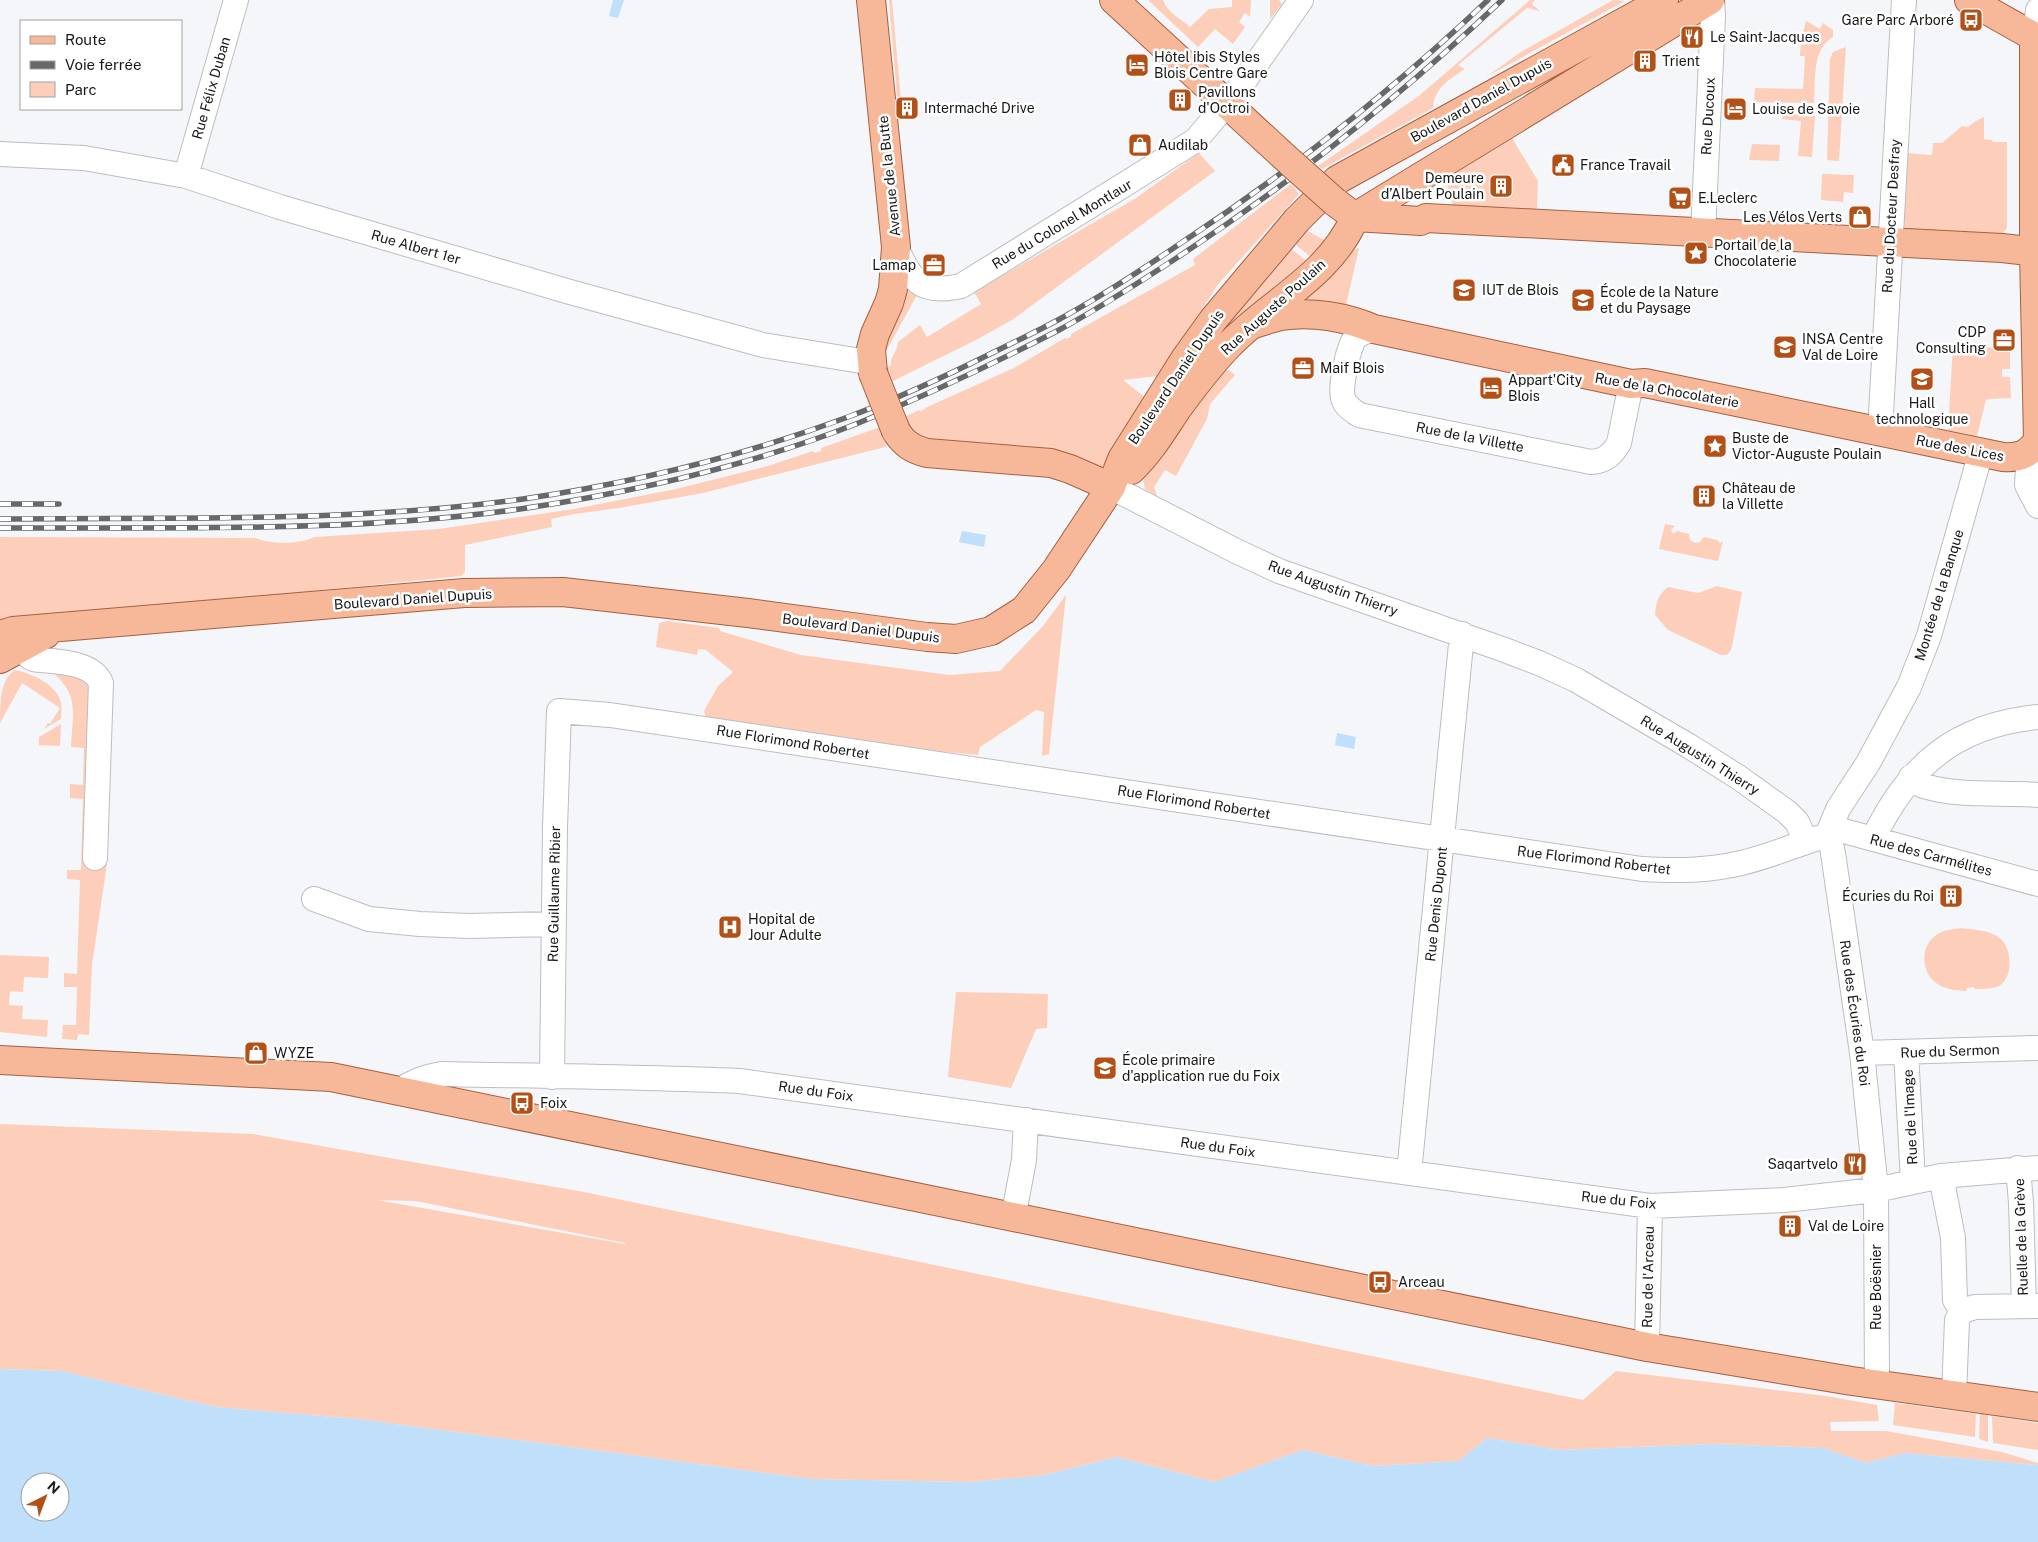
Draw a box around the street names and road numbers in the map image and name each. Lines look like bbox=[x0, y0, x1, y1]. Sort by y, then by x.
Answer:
street label: Rue Félix Duban bbox=[189, 35, 233, 141]
street label: Boulevard Daniel Dupuis bbox=[1408, 55, 1554, 145]
street label: Rue Ducoux bbox=[1698, 77, 1718, 155]
street label: Avenue de la Butte bbox=[875, 115, 903, 237]
street label: Rue du Docteur Desfray bbox=[1879, 138, 1903, 293]
street label: Rue du Colonel Montlaur bbox=[989, 176, 1135, 272]
street label: Rue Albert 1er bbox=[369, 227, 463, 267]
street label: Rue Auguste Poulain bbox=[1217, 256, 1329, 358]
street label: Boulevard Daniel Dupuis bbox=[1125, 307, 1227, 447]
street label: Rue de la Chocolaterie bbox=[1594, 369, 1740, 411]
street label: Rue de la Villette bbox=[1415, 419, 1525, 455]
street label: Rue des Lices bbox=[1915, 432, 2005, 464]
street label: Montée de la Banque bbox=[1911, 527, 1967, 663]
street label: Rue Augustin Thierry bbox=[1266, 557, 1401, 619]
street label: Boulevard Daniel Dupuis bbox=[333, 585, 493, 613]
street label: Boulevard Daniel Dupuis bbox=[781, 610, 941, 646]
street label: Rue Augustin Thierry bbox=[1638, 712, 1763, 798]
street label: Rue Florimond Robertet bbox=[715, 722, 871, 762]
street label: Rue Florimond Robertet bbox=[1116, 782, 1272, 822]
street label: Rue Guillaume Ribier bbox=[545, 826, 563, 962]
street label: Rue des Carmélites bbox=[1868, 831, 1994, 879]
street label: Rue Florimond Robertet bbox=[1516, 843, 1672, 877]
street label: Rue Denis Dupont bbox=[1422, 846, 1450, 962]
street label: Rue des Écuries du Roi bbox=[1837, 939, 1874, 1087]
street label: Rue du Sermon bbox=[1900, 1041, 2000, 1061]
street label: Rue de l'Image bbox=[1900, 1069, 1920, 1165]
street label: Rue du Foix bbox=[777, 1078, 855, 1104]
street label: Rue du Foix bbox=[1179, 1134, 1257, 1160]
street label: Ruelle de la Grève bbox=[2011, 1178, 2031, 1296]
street label: Rue du Foix bbox=[1580, 1188, 1658, 1212]
street label: Rue de l'Arceau bbox=[1639, 1226, 1657, 1328]
street label: Rue Boësnier bbox=[1868, 1244, 1884, 1330]

